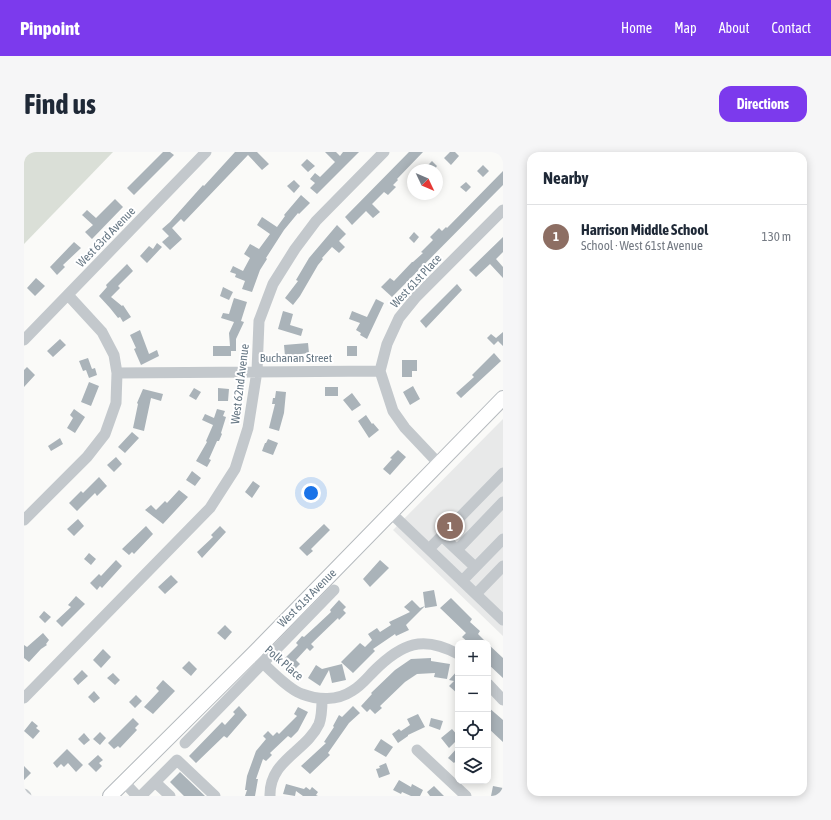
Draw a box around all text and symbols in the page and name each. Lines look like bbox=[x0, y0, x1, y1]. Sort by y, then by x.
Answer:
text: Pinpoint bbox=[20, 17, 80, 39]
text: Home bbox=[621, 20, 652, 36]
text: Map bbox=[674, 20, 697, 36]
text: About bbox=[719, 20, 750, 36]
text: Contact bbox=[772, 20, 811, 36]
button: Directions bbox=[719, 86, 807, 122]
text: Find us bbox=[24, 88, 96, 120]
north arrow bbox=[407, 164, 443, 200]
text: Nearby bbox=[543, 168, 589, 188]
street label: West 63rd Avenue bbox=[74, 204, 138, 270]
text: Harrison Middle School bbox=[581, 221, 708, 238]
text: 1 bbox=[553, 229, 559, 244]
text: 130 m bbox=[762, 229, 791, 244]
text: School · West 61st Avenue bbox=[581, 238, 703, 253]
street label: West 61st Place bbox=[388, 251, 444, 311]
street label: West 62nd Avenue bbox=[228, 343, 252, 425]
street label: Buchanan Street bbox=[260, 351, 333, 365]
your location bbox=[301, 483, 321, 503]
pin: 1 bbox=[437, 511, 463, 541]
street label: West 61st Avenue bbox=[275, 566, 339, 630]
map controls bbox=[455, 640, 491, 784]
button: + bbox=[455, 640, 491, 676]
street label: Polk Place bbox=[262, 643, 306, 683]
button: − bbox=[455, 676, 491, 712]
button: locate bbox=[455, 712, 491, 748]
button: layers bbox=[455, 748, 491, 784]

